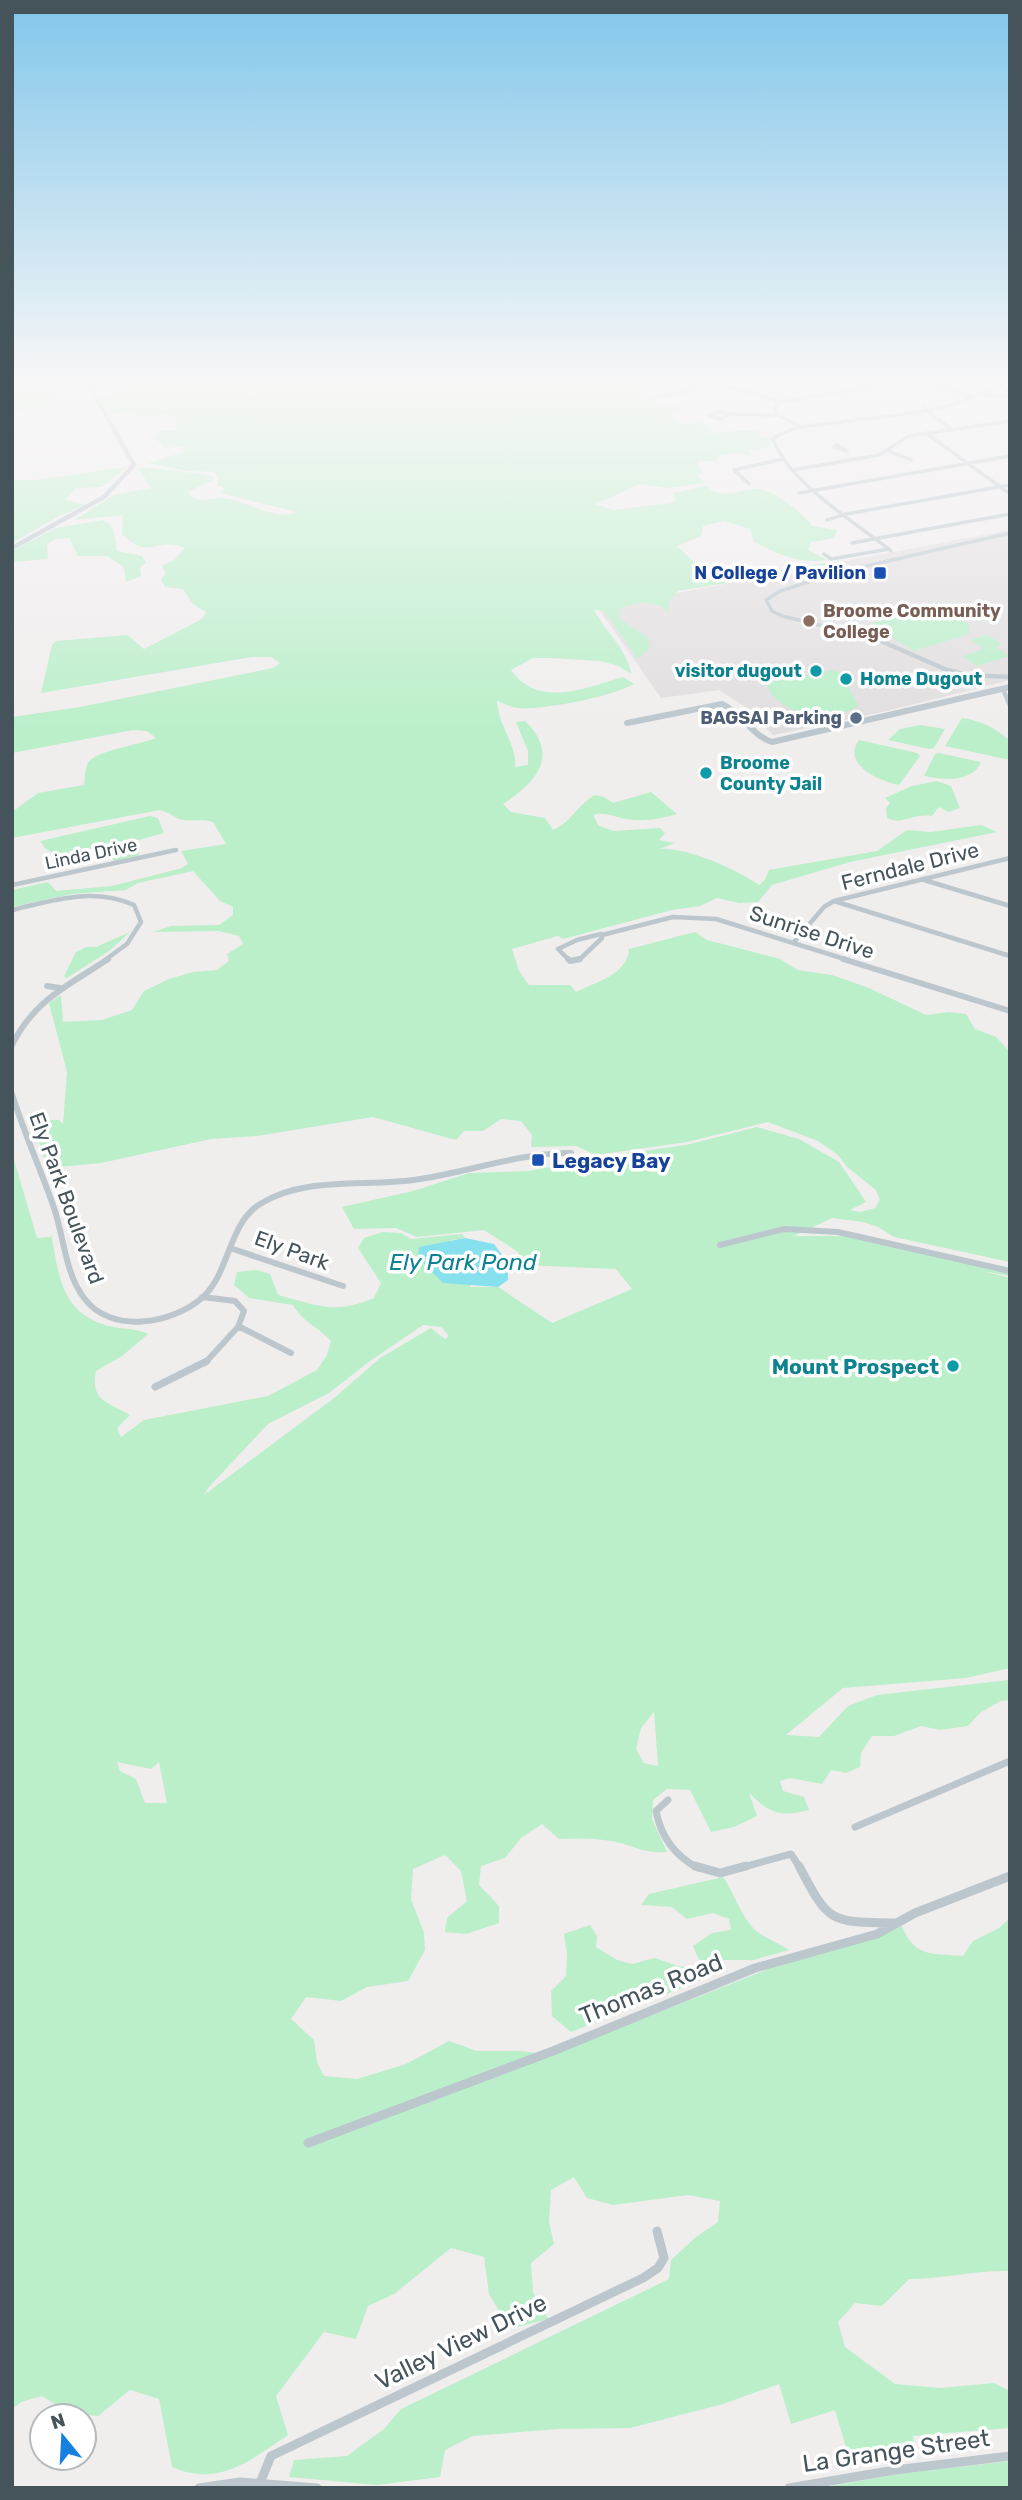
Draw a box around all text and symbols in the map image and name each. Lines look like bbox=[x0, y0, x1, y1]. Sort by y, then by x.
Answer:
place label: N College / Pavilion bbox=[694, 562, 866, 584]
marker: N College / Pavilion bbox=[872, 565, 888, 581]
place label: Broome Community College bbox=[823, 600, 1001, 643]
marker: Broome Community College bbox=[801, 613, 817, 629]
place label: visitor dugout bbox=[675, 660, 802, 682]
marker: visitor dugout bbox=[808, 663, 824, 679]
place label: Home Dugout bbox=[860, 668, 982, 690]
marker: Home Dugout bbox=[838, 671, 854, 687]
place label: BAGSAI Parking bbox=[700, 707, 842, 729]
marker: BAGSAI Parking bbox=[848, 710, 864, 726]
place label: Broome County Jail bbox=[720, 752, 822, 795]
marker: Broome County Jail bbox=[698, 765, 714, 781]
street label: Linda Drive bbox=[43, 833, 139, 875]
street label: Ferndale Drive bbox=[839, 837, 981, 895]
street label: Sunrise Drive bbox=[746, 900, 878, 964]
street label: Ely Park Boulevard bbox=[24, 1109, 110, 1287]
place label: Legacy Bay bbox=[552, 1148, 671, 1173]
marker: Legacy Bay bbox=[530, 1152, 546, 1168]
street label: Ely Park bbox=[251, 1225, 333, 1275]
water label: Ely Park Pond bbox=[389, 1248, 537, 1276]
place label: Mount Prospect bbox=[772, 1354, 939, 1379]
marker: Mount Prospect bbox=[945, 1358, 961, 1374]
street label: Thomas Road bbox=[576, 1948, 726, 2030]
street label: Valley View Drive bbox=[371, 2288, 551, 2396]
north arrow bbox=[28, 2402, 98, 2472]
text: N bbox=[48, 2408, 68, 2434]
street label: La Grange Street bbox=[801, 2424, 991, 2478]

